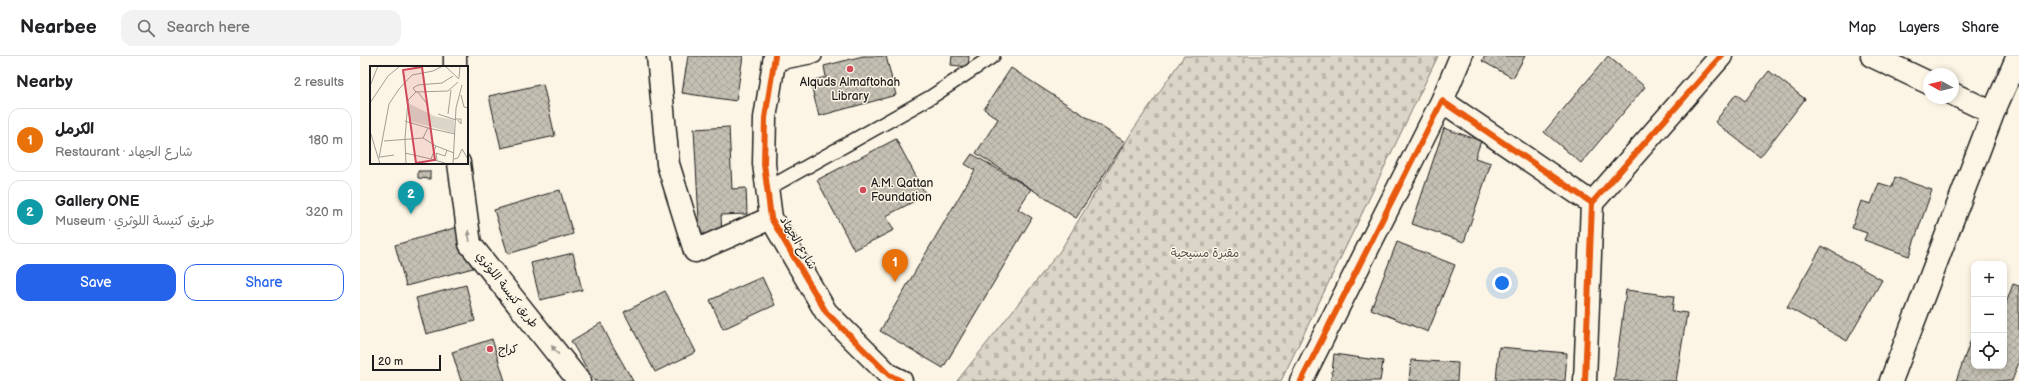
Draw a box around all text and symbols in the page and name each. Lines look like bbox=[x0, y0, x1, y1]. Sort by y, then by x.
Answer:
search box bbox=[121, 10, 401, 46]
text: Nearbee bbox=[20, 16, 97, 39]
icon: search bbox=[135, 17, 157, 39]
text: Search here bbox=[167, 18, 250, 37]
text: Map bbox=[1848, 19, 1876, 36]
text: Layers bbox=[1898, 19, 1940, 36]
text: Share bbox=[1962, 19, 1999, 36]
marker: Alquds Almaftohah Library bbox=[845, 64, 855, 74]
inset map bbox=[370, 66, 468, 164]
north arrow bbox=[1923, 68, 1959, 104]
text: Nearby bbox=[16, 72, 73, 92]
text: 2 results bbox=[294, 74, 344, 90]
place label: Alquds Almaftohah Library bbox=[800, 75, 901, 104]
text: الكرمل bbox=[55, 120, 94, 139]
text: 1 bbox=[27, 132, 33, 148]
text: 180 m bbox=[308, 132, 343, 148]
text: Restaurant · شارع الجهاد bbox=[55, 144, 193, 160]
place label: A.M. Qattan Foundation bbox=[871, 176, 934, 205]
pin: 2 bbox=[398, 181, 424, 214]
marker: A.M. Qattan Foundation bbox=[858, 185, 868, 195]
text: Gallery ONE bbox=[55, 192, 140, 211]
text: 2 bbox=[26, 204, 34, 220]
text: 320 m bbox=[305, 204, 343, 220]
text: Museum · طريق كنيسة اللوثري bbox=[55, 213, 215, 229]
street label: شارع الجهاد bbox=[775, 214, 820, 273]
one-way arrow bbox=[466, 230, 472, 242]
park label: مقبرة مسيحية bbox=[1171, 246, 1239, 261]
street label: طريق كنيسة اللوثري bbox=[472, 249, 541, 332]
pin: 1 bbox=[882, 249, 908, 282]
map controls bbox=[1971, 261, 2007, 369]
button: + bbox=[1971, 261, 2007, 297]
button: Save bbox=[16, 264, 176, 301]
button: Share bbox=[184, 264, 344, 301]
your location bbox=[1492, 273, 1512, 293]
button: − bbox=[1971, 297, 2007, 333]
button: locate bbox=[1971, 333, 2007, 369]
place label: كراج bbox=[498, 342, 518, 358]
marker: كراج bbox=[485, 344, 495, 354]
one-way arrow bbox=[550, 345, 559, 356]
scale bar bbox=[372, 353, 441, 372]
text: 20 m bbox=[378, 355, 403, 368]

